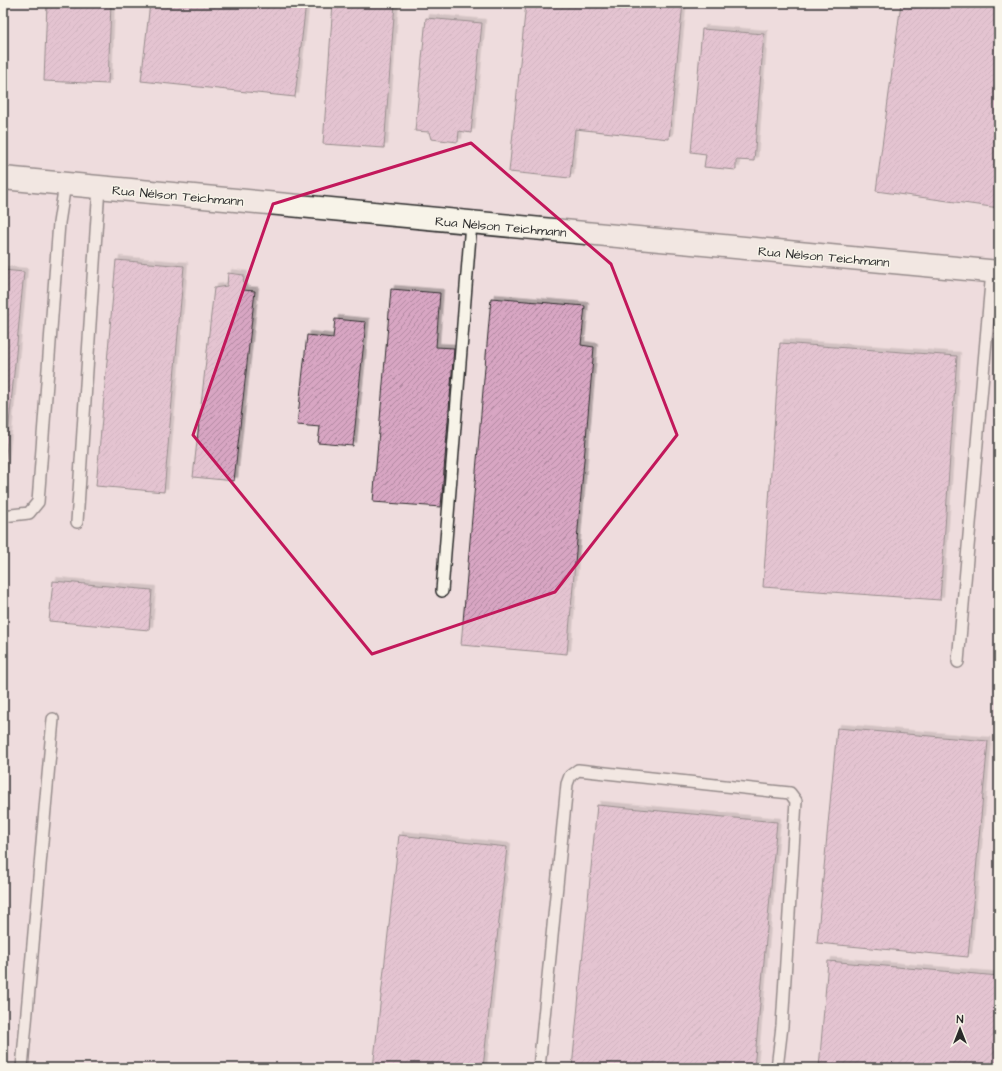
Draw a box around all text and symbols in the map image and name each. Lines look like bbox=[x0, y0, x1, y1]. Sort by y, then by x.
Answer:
street label: Rua Nélson Teichmann bbox=[111, 181, 245, 211]
street label: Rua Nélson Teichmann bbox=[434, 212, 568, 242]
street label: Rua Nélson Teichmann bbox=[757, 242, 891, 272]
north arrow bbox=[940, 1009, 980, 1049]
text: N bbox=[957, 1012, 964, 1027]

